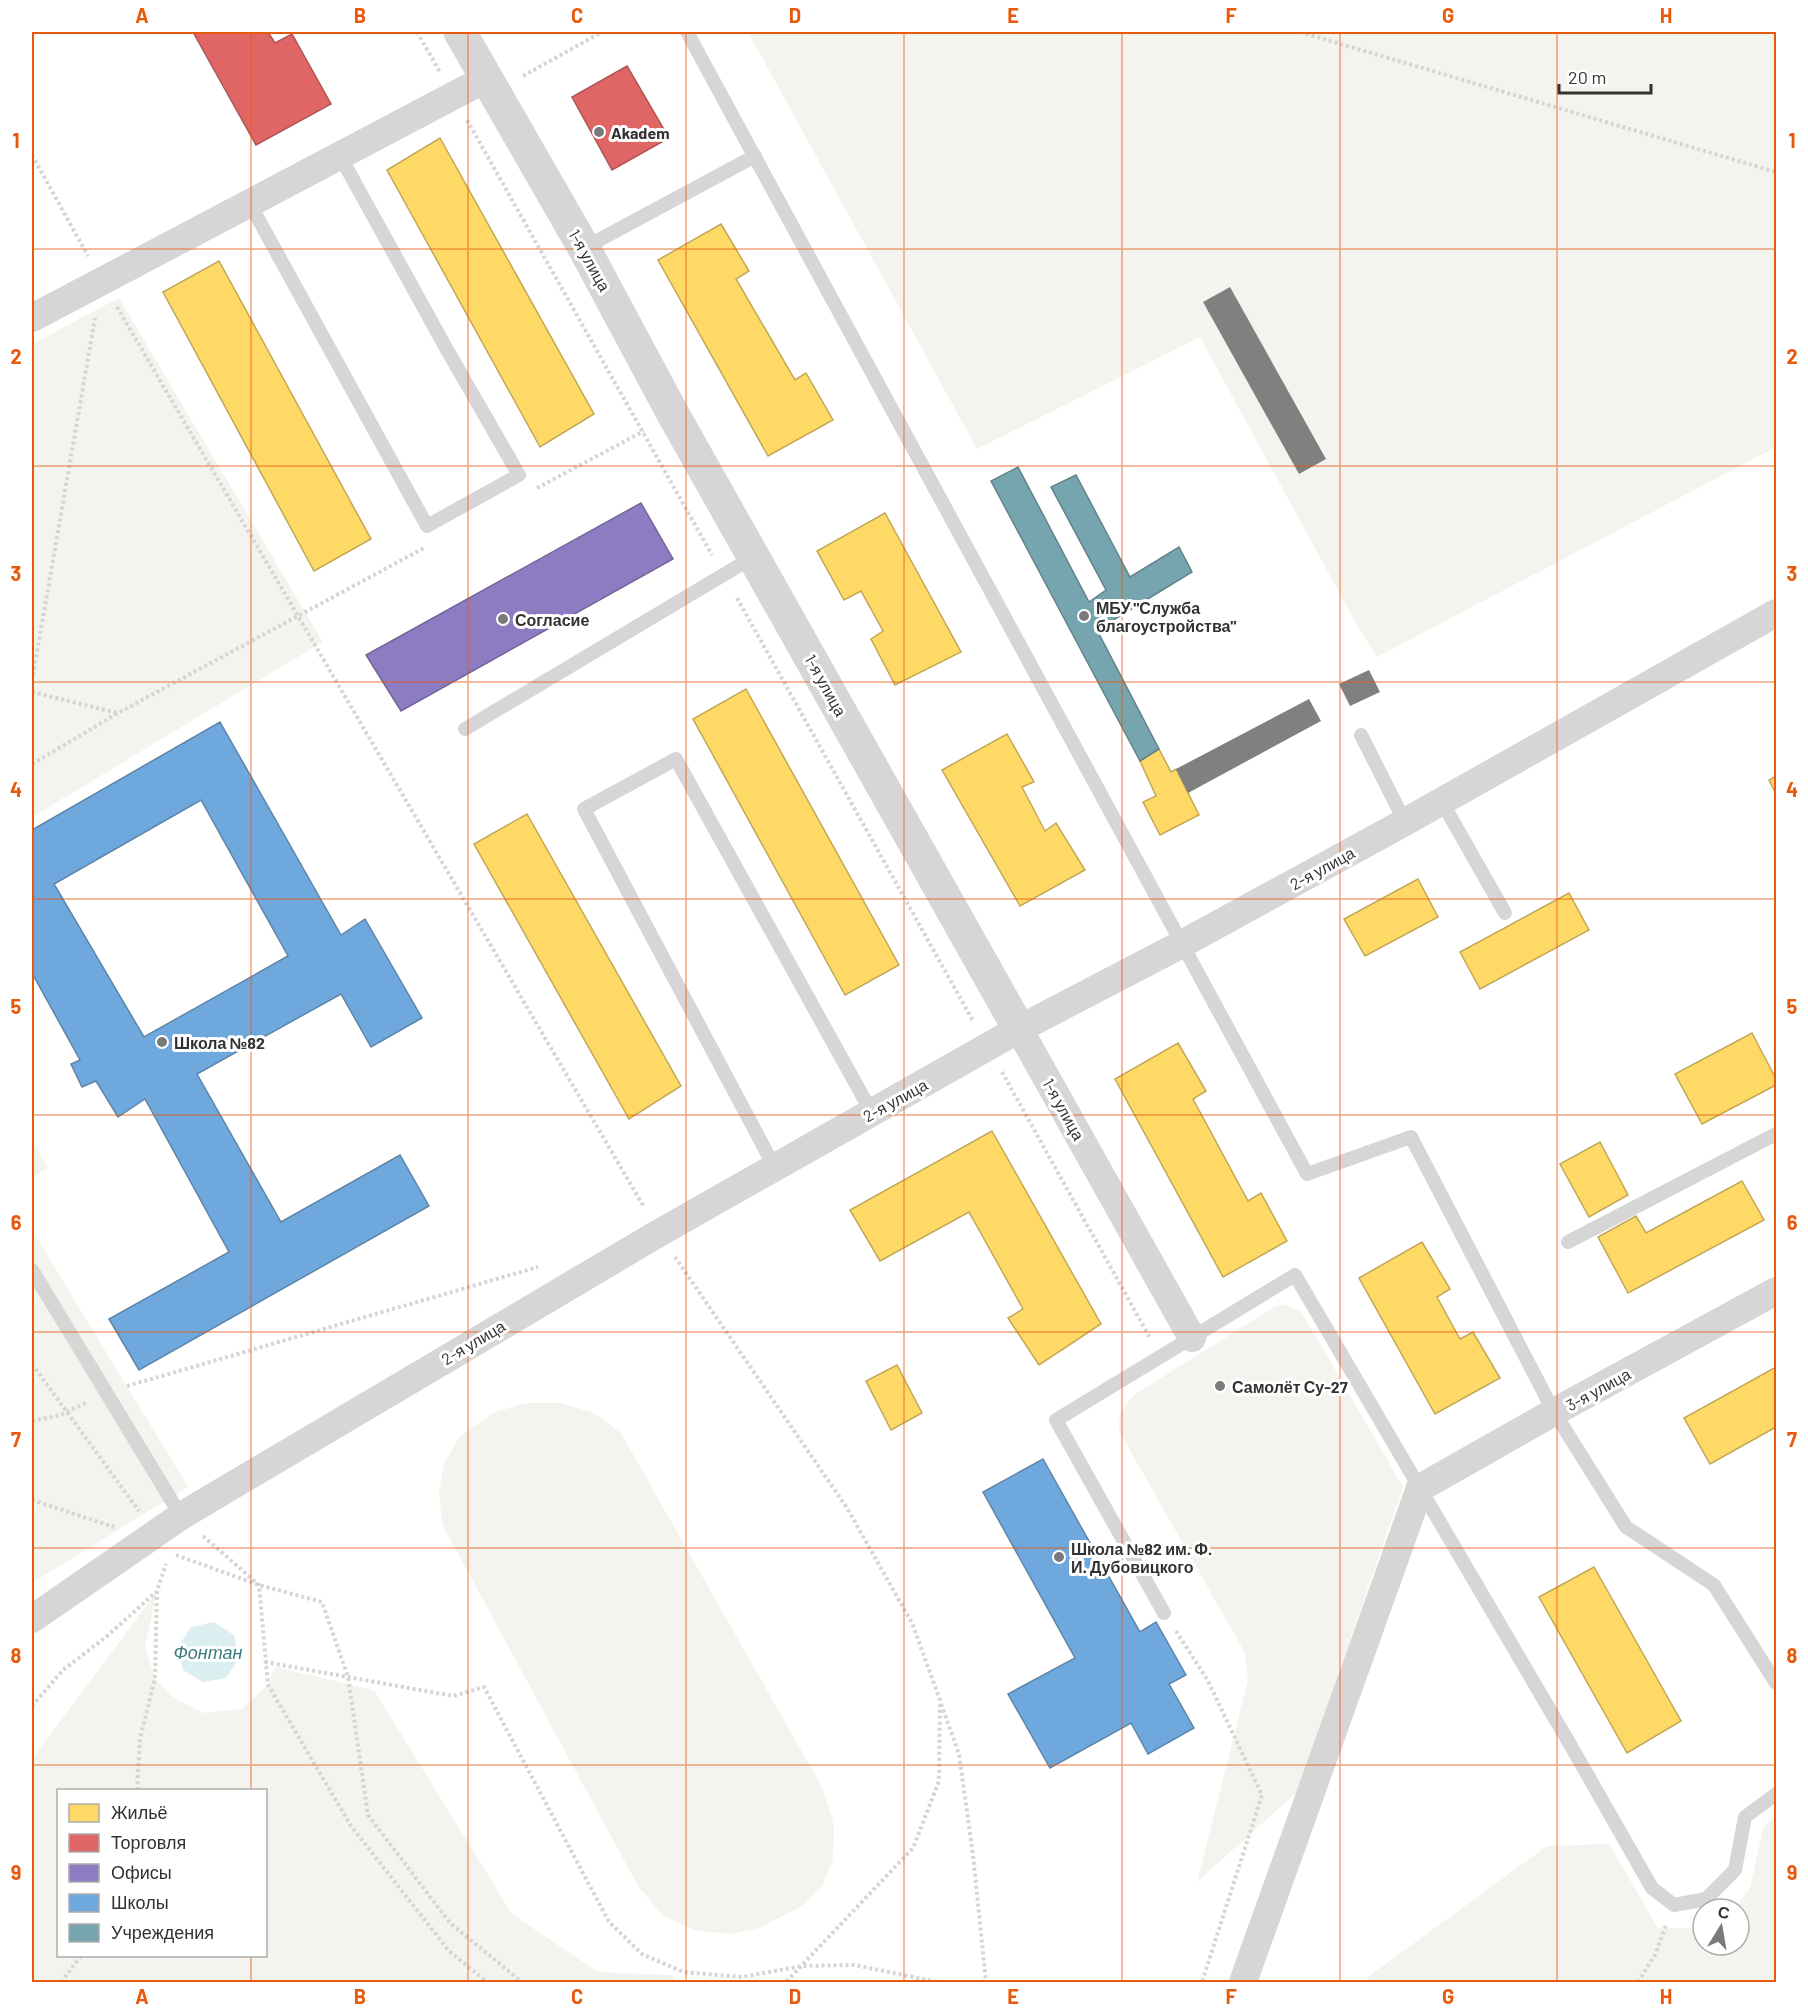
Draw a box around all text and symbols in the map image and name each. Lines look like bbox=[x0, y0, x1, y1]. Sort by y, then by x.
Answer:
text: A bbox=[135, 3, 149, 27]
text: B bbox=[354, 3, 366, 27]
text: C bbox=[571, 3, 583, 27]
text: D bbox=[789, 3, 801, 27]
text: E bbox=[1007, 3, 1019, 27]
text: F bbox=[1225, 3, 1237, 27]
text: G bbox=[1442, 3, 1454, 27]
text: H bbox=[1660, 3, 1672, 27]
scale bar bbox=[1559, 57, 1650, 95]
text: 20 m bbox=[1568, 66, 1606, 88]
place label: Akadem bbox=[611, 123, 670, 142]
marker: Akadem bbox=[592, 125, 606, 139]
text: 1 bbox=[12, 128, 20, 152]
text: 1 bbox=[1788, 128, 1796, 152]
street label: 1-я улица bbox=[565, 226, 615, 294]
text: 2 bbox=[10, 344, 22, 368]
text: 2 bbox=[1786, 344, 1798, 368]
text: 3 bbox=[11, 561, 21, 585]
text: 3 bbox=[1787, 561, 1797, 585]
place label: МБУ "Служба благоустройства" bbox=[1096, 598, 1236, 635]
marker: МБУ "Служба благоустройства" bbox=[1077, 609, 1091, 623]
place label: Согласие bbox=[515, 610, 589, 629]
marker: Согласие bbox=[496, 612, 510, 626]
street label: 1-я улица bbox=[801, 651, 851, 719]
text: 4 bbox=[10, 777, 22, 801]
text: 4 bbox=[1786, 777, 1798, 801]
street label: 2-я улица bbox=[1286, 842, 1358, 893]
text: 5 bbox=[11, 994, 22, 1018]
text: 5 bbox=[1787, 994, 1798, 1018]
place label: Школа №82 bbox=[174, 1033, 265, 1052]
marker: Школа №82 bbox=[155, 1035, 169, 1049]
street label: 2-я улица bbox=[859, 1074, 931, 1125]
street label: 1-я улица bbox=[1039, 1075, 1089, 1143]
text: 6 bbox=[11, 1210, 22, 1234]
text: 6 bbox=[1787, 1210, 1798, 1234]
street label: 2-я улица bbox=[438, 1316, 508, 1368]
street label: 3-я улица bbox=[1563, 1364, 1633, 1414]
place label: Самолёт Су-27 bbox=[1232, 1377, 1348, 1396]
marker: Самолёт Су-27 bbox=[1213, 1379, 1227, 1393]
text: 7 bbox=[11, 1427, 21, 1451]
text: 7 bbox=[1787, 1427, 1797, 1451]
place label: Школа №82 им. Ф. И. Дубовицкого bbox=[1071, 1539, 1212, 1576]
marker: Школа №82 им. Ф. И. Дубовицкого bbox=[1052, 1550, 1066, 1564]
water label: Фонтан bbox=[174, 1641, 243, 1663]
text: 8 bbox=[11, 1643, 22, 1667]
text: 8 bbox=[1787, 1643, 1798, 1667]
legend bbox=[57, 1789, 267, 1957]
text: Жильё bbox=[111, 1801, 168, 1823]
text: Торговля bbox=[111, 1831, 186, 1853]
text: 9 bbox=[11, 1860, 21, 1884]
text: 9 bbox=[1787, 1860, 1797, 1884]
text: Офисы bbox=[111, 1861, 172, 1883]
text: Школы bbox=[111, 1891, 169, 1913]
north arrow bbox=[1691, 1897, 1751, 1957]
text: С bbox=[1716, 1901, 1732, 1922]
text: Учреждения bbox=[111, 1921, 214, 1943]
text: A bbox=[135, 1984, 149, 2008]
text: B bbox=[354, 1984, 366, 2008]
text: C bbox=[571, 1984, 583, 2008]
text: D bbox=[789, 1984, 801, 2008]
text: E bbox=[1007, 1984, 1019, 2008]
text: F bbox=[1225, 1984, 1237, 2008]
text: G bbox=[1442, 1984, 1454, 2008]
text: H bbox=[1660, 1984, 1672, 2008]

